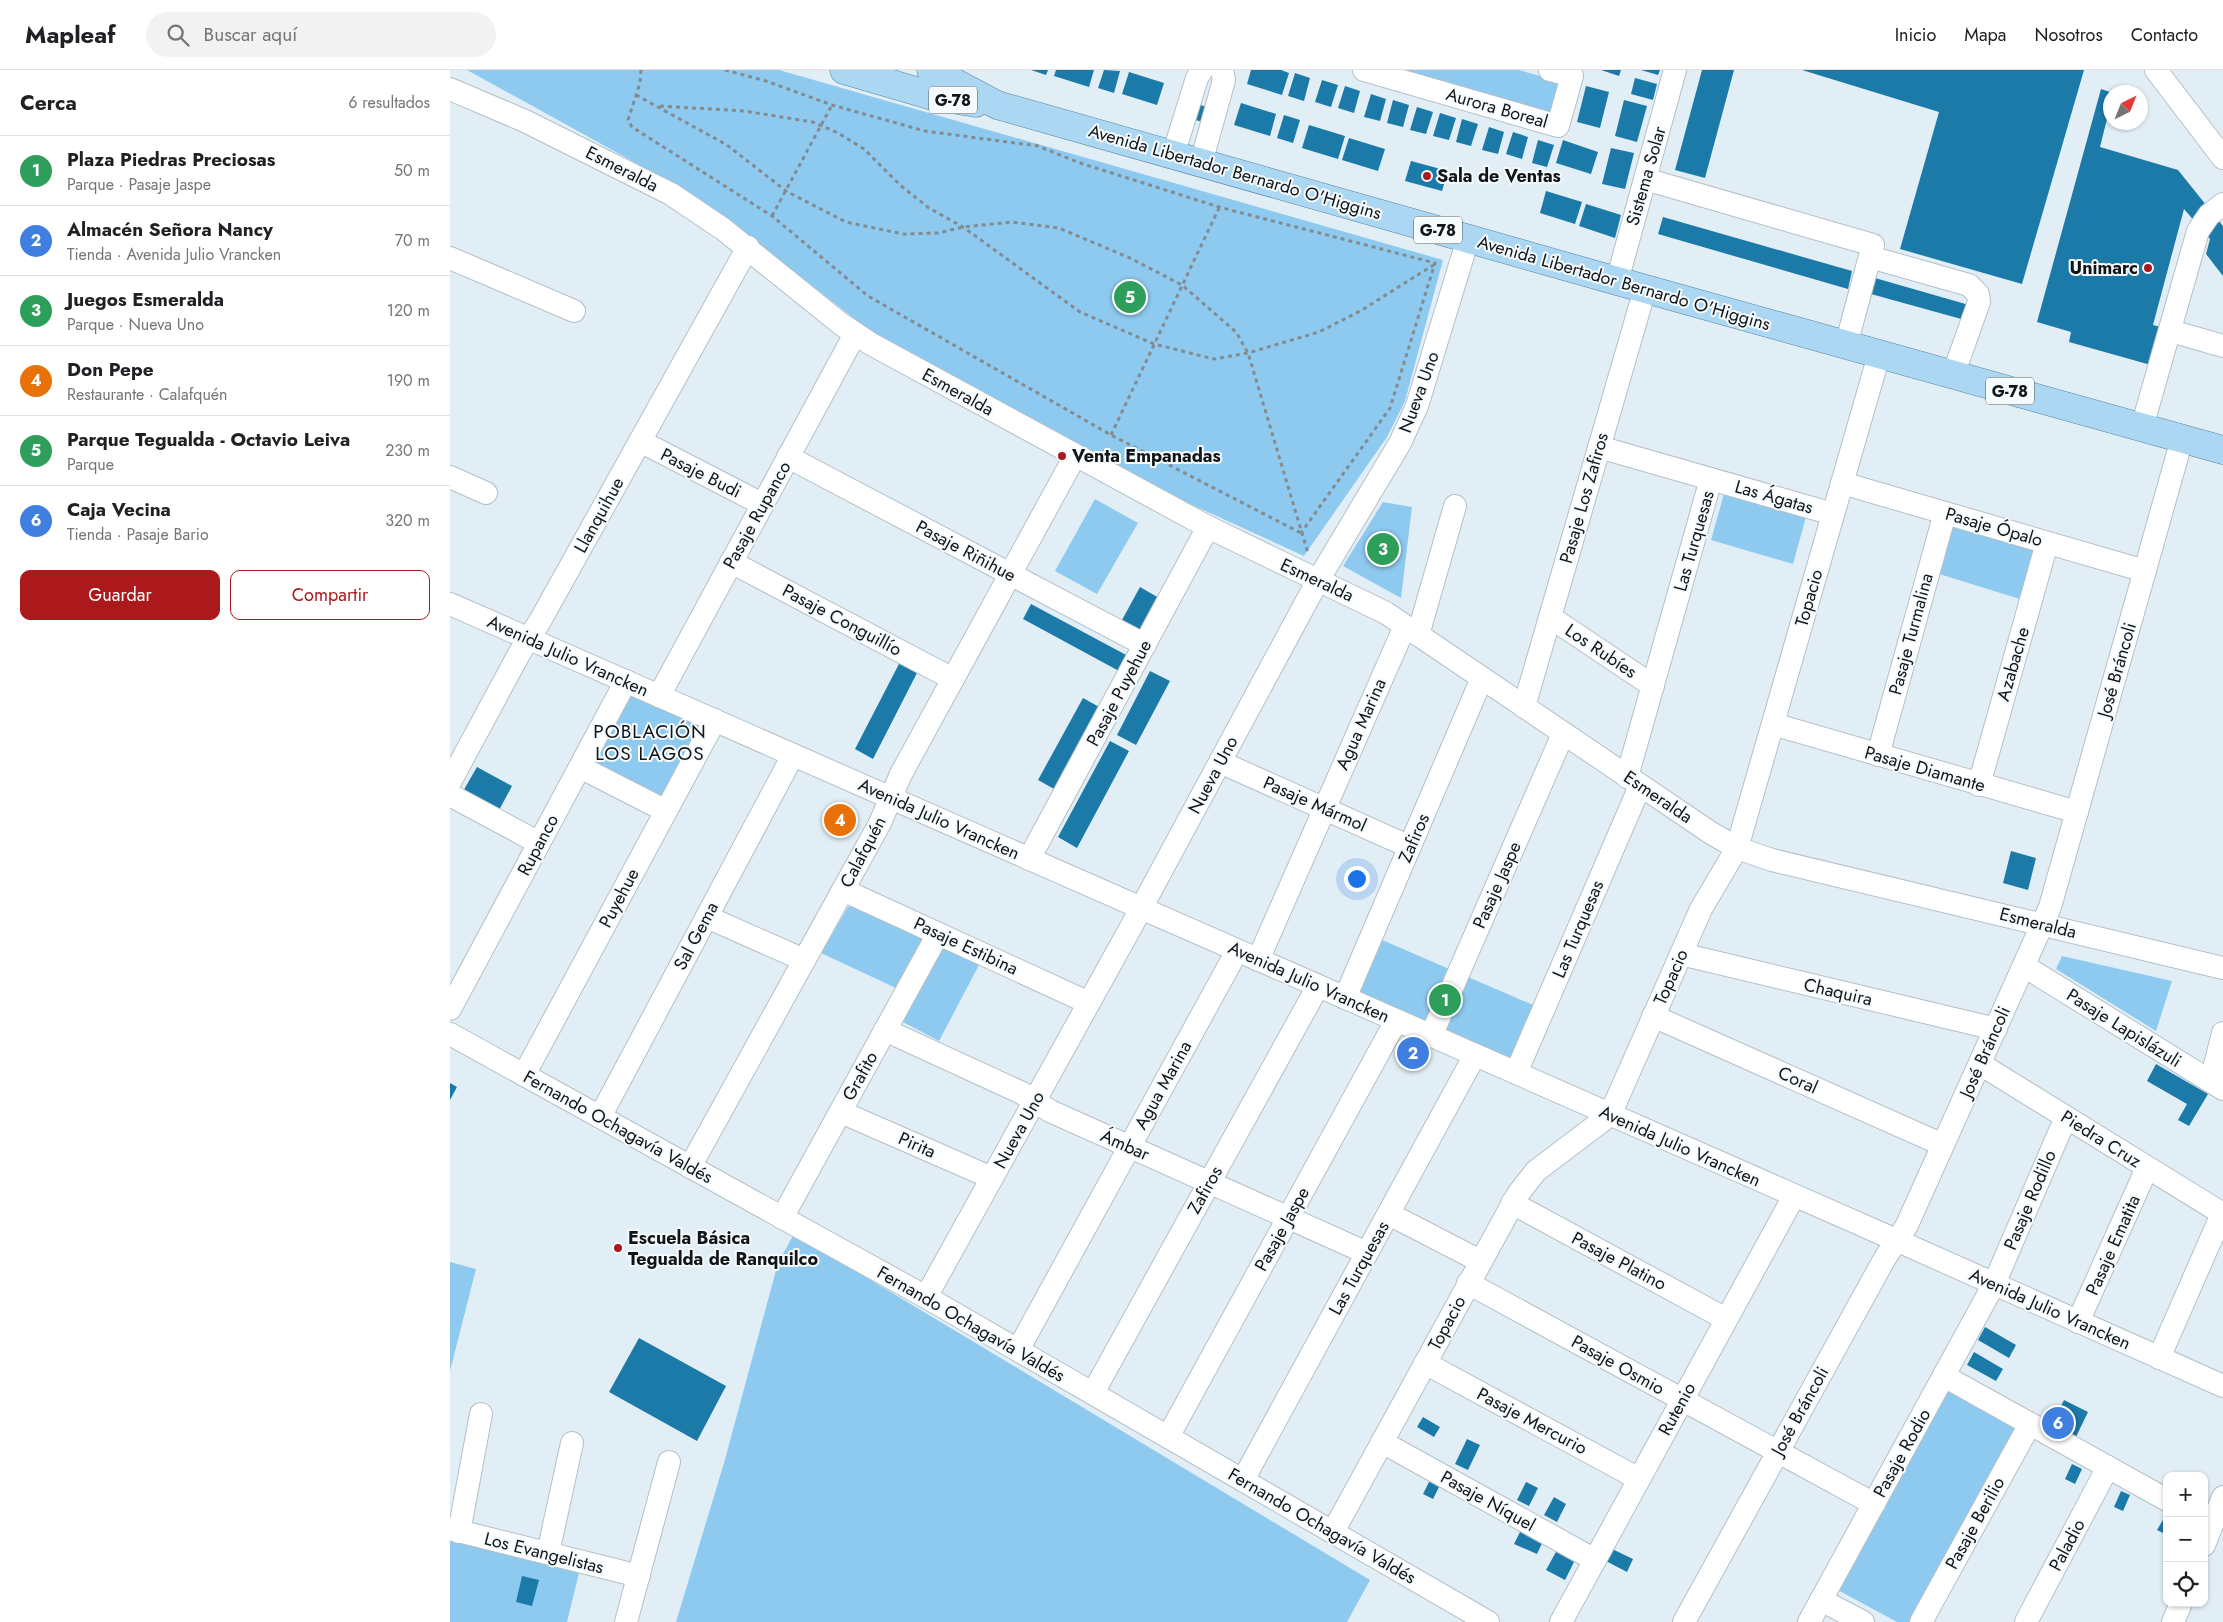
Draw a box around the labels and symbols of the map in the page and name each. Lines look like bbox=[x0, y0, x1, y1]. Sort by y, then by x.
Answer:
street label: Aurora Boreal bbox=[1443, 81, 1551, 135]
north arrow bbox=[2103, 85, 2148, 130]
road number: G-78 bbox=[929, 86, 977, 114]
street label: Avenida Libertador Bernardo O'Higgins bbox=[1086, 118, 1384, 226]
street label: Sistema Solar bbox=[1619, 123, 1673, 229]
street label: Esmeralda bbox=[581, 140, 663, 198]
place label: Sala de Ventas bbox=[1437, 163, 1561, 189]
marker: Sala de Ventas bbox=[1421, 170, 1433, 182]
road number: G-78 bbox=[1414, 216, 1462, 244]
street label: Avenida Libertador Bernardo O'Higgins bbox=[1475, 229, 1773, 337]
place label: Unimarc bbox=[2070, 255, 2138, 281]
marker: Unimarc bbox=[2142, 262, 2154, 274]
pin: 5 bbox=[1114, 278, 1146, 316]
street label: Nueva Uno bbox=[1392, 347, 1446, 436]
street label: Esmeralda bbox=[917, 362, 999, 422]
road number: G-78 bbox=[1986, 378, 2034, 404]
street label: Pasaje Los Zafiros bbox=[1553, 430, 1615, 566]
street label: Pasaje Budi bbox=[656, 442, 746, 504]
place label: Venta Empanadas bbox=[1071, 443, 1221, 469]
marker: Venta Empanadas bbox=[1056, 450, 1068, 462]
street label: Pasaje Rupanco bbox=[717, 456, 797, 574]
street label: Llanquihue bbox=[568, 472, 630, 558]
street label: Las Ágatas bbox=[1732, 473, 1816, 521]
street label: Las Turquesas bbox=[1667, 488, 1721, 594]
street label: Pasaje Ópalo bbox=[1942, 501, 2046, 553]
street label: Pasaje Riñihue bbox=[911, 514, 1021, 588]
pin: 3 bbox=[1367, 530, 1399, 568]
street label: Esmeralda bbox=[1276, 552, 1358, 608]
street label: Topacio bbox=[1788, 566, 1830, 630]
street label: Pasaje Turmalina bbox=[1882, 570, 1940, 698]
street label: Pasaje Conguillío bbox=[778, 578, 906, 663]
street label: Avenida Julio Vrancken bbox=[483, 609, 653, 703]
street label: Los Rubíes bbox=[1560, 617, 1642, 685]
street label: José Bráncoli bbox=[2090, 619, 2143, 722]
street label: Azabache bbox=[1990, 624, 2036, 704]
street label: Pasaje Puyehue bbox=[1080, 635, 1158, 751]
street label: Agua Marina bbox=[1329, 674, 1393, 774]
district label: POBLACIÓN LOS LAGOS bbox=[593, 718, 707, 767]
street label: Nueva Uno bbox=[1182, 731, 1244, 819]
street label: Pasaje Diamante bbox=[1862, 739, 1988, 799]
street label: Esmeralda bbox=[1618, 764, 1698, 830]
street label: Pasaje Mármol bbox=[1259, 770, 1371, 838]
street label: Avenida Julio Vrancken bbox=[854, 772, 1024, 866]
pin: 4 bbox=[824, 801, 856, 839]
street label: Rupanco bbox=[511, 809, 565, 880]
street label: Zafiros bbox=[1392, 809, 1436, 867]
street label: Calafquén bbox=[833, 812, 893, 892]
street label: Pasaje Jaspe bbox=[1466, 837, 1528, 933]
street label: Puyehue bbox=[592, 864, 646, 932]
your location bbox=[1344, 866, 1370, 892]
street label: Las Turquesas bbox=[1546, 876, 1610, 982]
street label: Sal Gema bbox=[667, 897, 725, 975]
street label: Esmeralda bbox=[1997, 901, 2079, 945]
street label: Pasaje Estibina bbox=[910, 910, 1022, 982]
street label: Avenida Julio Vrancken bbox=[1224, 935, 1394, 1029]
street label: Topacio bbox=[1647, 945, 1695, 1009]
street label: Chaquira bbox=[1801, 971, 1875, 1013]
pin: 1 bbox=[1429, 981, 1461, 1019]
street label: Pasaje Lapislázuli bbox=[2061, 982, 2187, 1074]
street label: José Bráncoli bbox=[1952, 1002, 2017, 1104]
pin: 2 bbox=[1397, 1034, 1429, 1072]
street label: Agua Marina bbox=[1128, 1036, 1198, 1134]
street label: Grafito bbox=[836, 1046, 884, 1105]
street label: Coral bbox=[1774, 1060, 1822, 1100]
street label: Fernando Ochagavía Valdés bbox=[519, 1064, 717, 1190]
street label: Nueva Uno bbox=[987, 1086, 1051, 1173]
street label: Avenida Julio Vrancken bbox=[1595, 1099, 1765, 1193]
street label: Piedra Cruz bbox=[2056, 1104, 2147, 1174]
street label: Ámbar bbox=[1096, 1123, 1154, 1168]
street label: Pirita bbox=[894, 1125, 940, 1165]
street label: Pasaje Rodillo bbox=[1997, 1146, 2063, 1254]
street label: Zafiros bbox=[1181, 1161, 1229, 1219]
street label: Pasaje Jaspe bbox=[1248, 1182, 1316, 1276]
street label: Pasaje Ematita bbox=[2079, 1191, 2147, 1299]
street label: Las Turquesas bbox=[1322, 1216, 1396, 1320]
place label: Escuela Básica Tegualda de Ranquilco bbox=[628, 1225, 818, 1272]
street label: Pasaje Platino bbox=[1567, 1225, 1671, 1297]
marker: Escuela Básica Tegualda de Ranquilco bbox=[612, 1242, 624, 1254]
street label: Fernando Ochagavía Valdés bbox=[872, 1259, 1070, 1389]
street label: Avenida Julio Vrancken bbox=[1965, 1262, 2135, 1356]
street label: Topacio bbox=[1422, 1291, 1472, 1355]
street label: Pasaje Osmio bbox=[1567, 1329, 1670, 1401]
street label: José Bráncoli bbox=[1764, 1362, 1835, 1462]
street label: Rutenio bbox=[1652, 1378, 1702, 1440]
street label: Pasaje Mercurio bbox=[1472, 1381, 1592, 1461]
street label: Pasaje Rodio bbox=[1867, 1404, 1937, 1502]
pin: 6 bbox=[2042, 1404, 2074, 1442]
street label: Fernando Ochagavía Valdés bbox=[1223, 1461, 1421, 1591]
street label: Pasaje Níquel bbox=[1436, 1464, 1540, 1538]
street label: Pasaje Berilio bbox=[1939, 1472, 2011, 1574]
street label: Paladio bbox=[2042, 1514, 2092, 1576]
street label: Los Evangelistas bbox=[481, 1526, 607, 1580]

